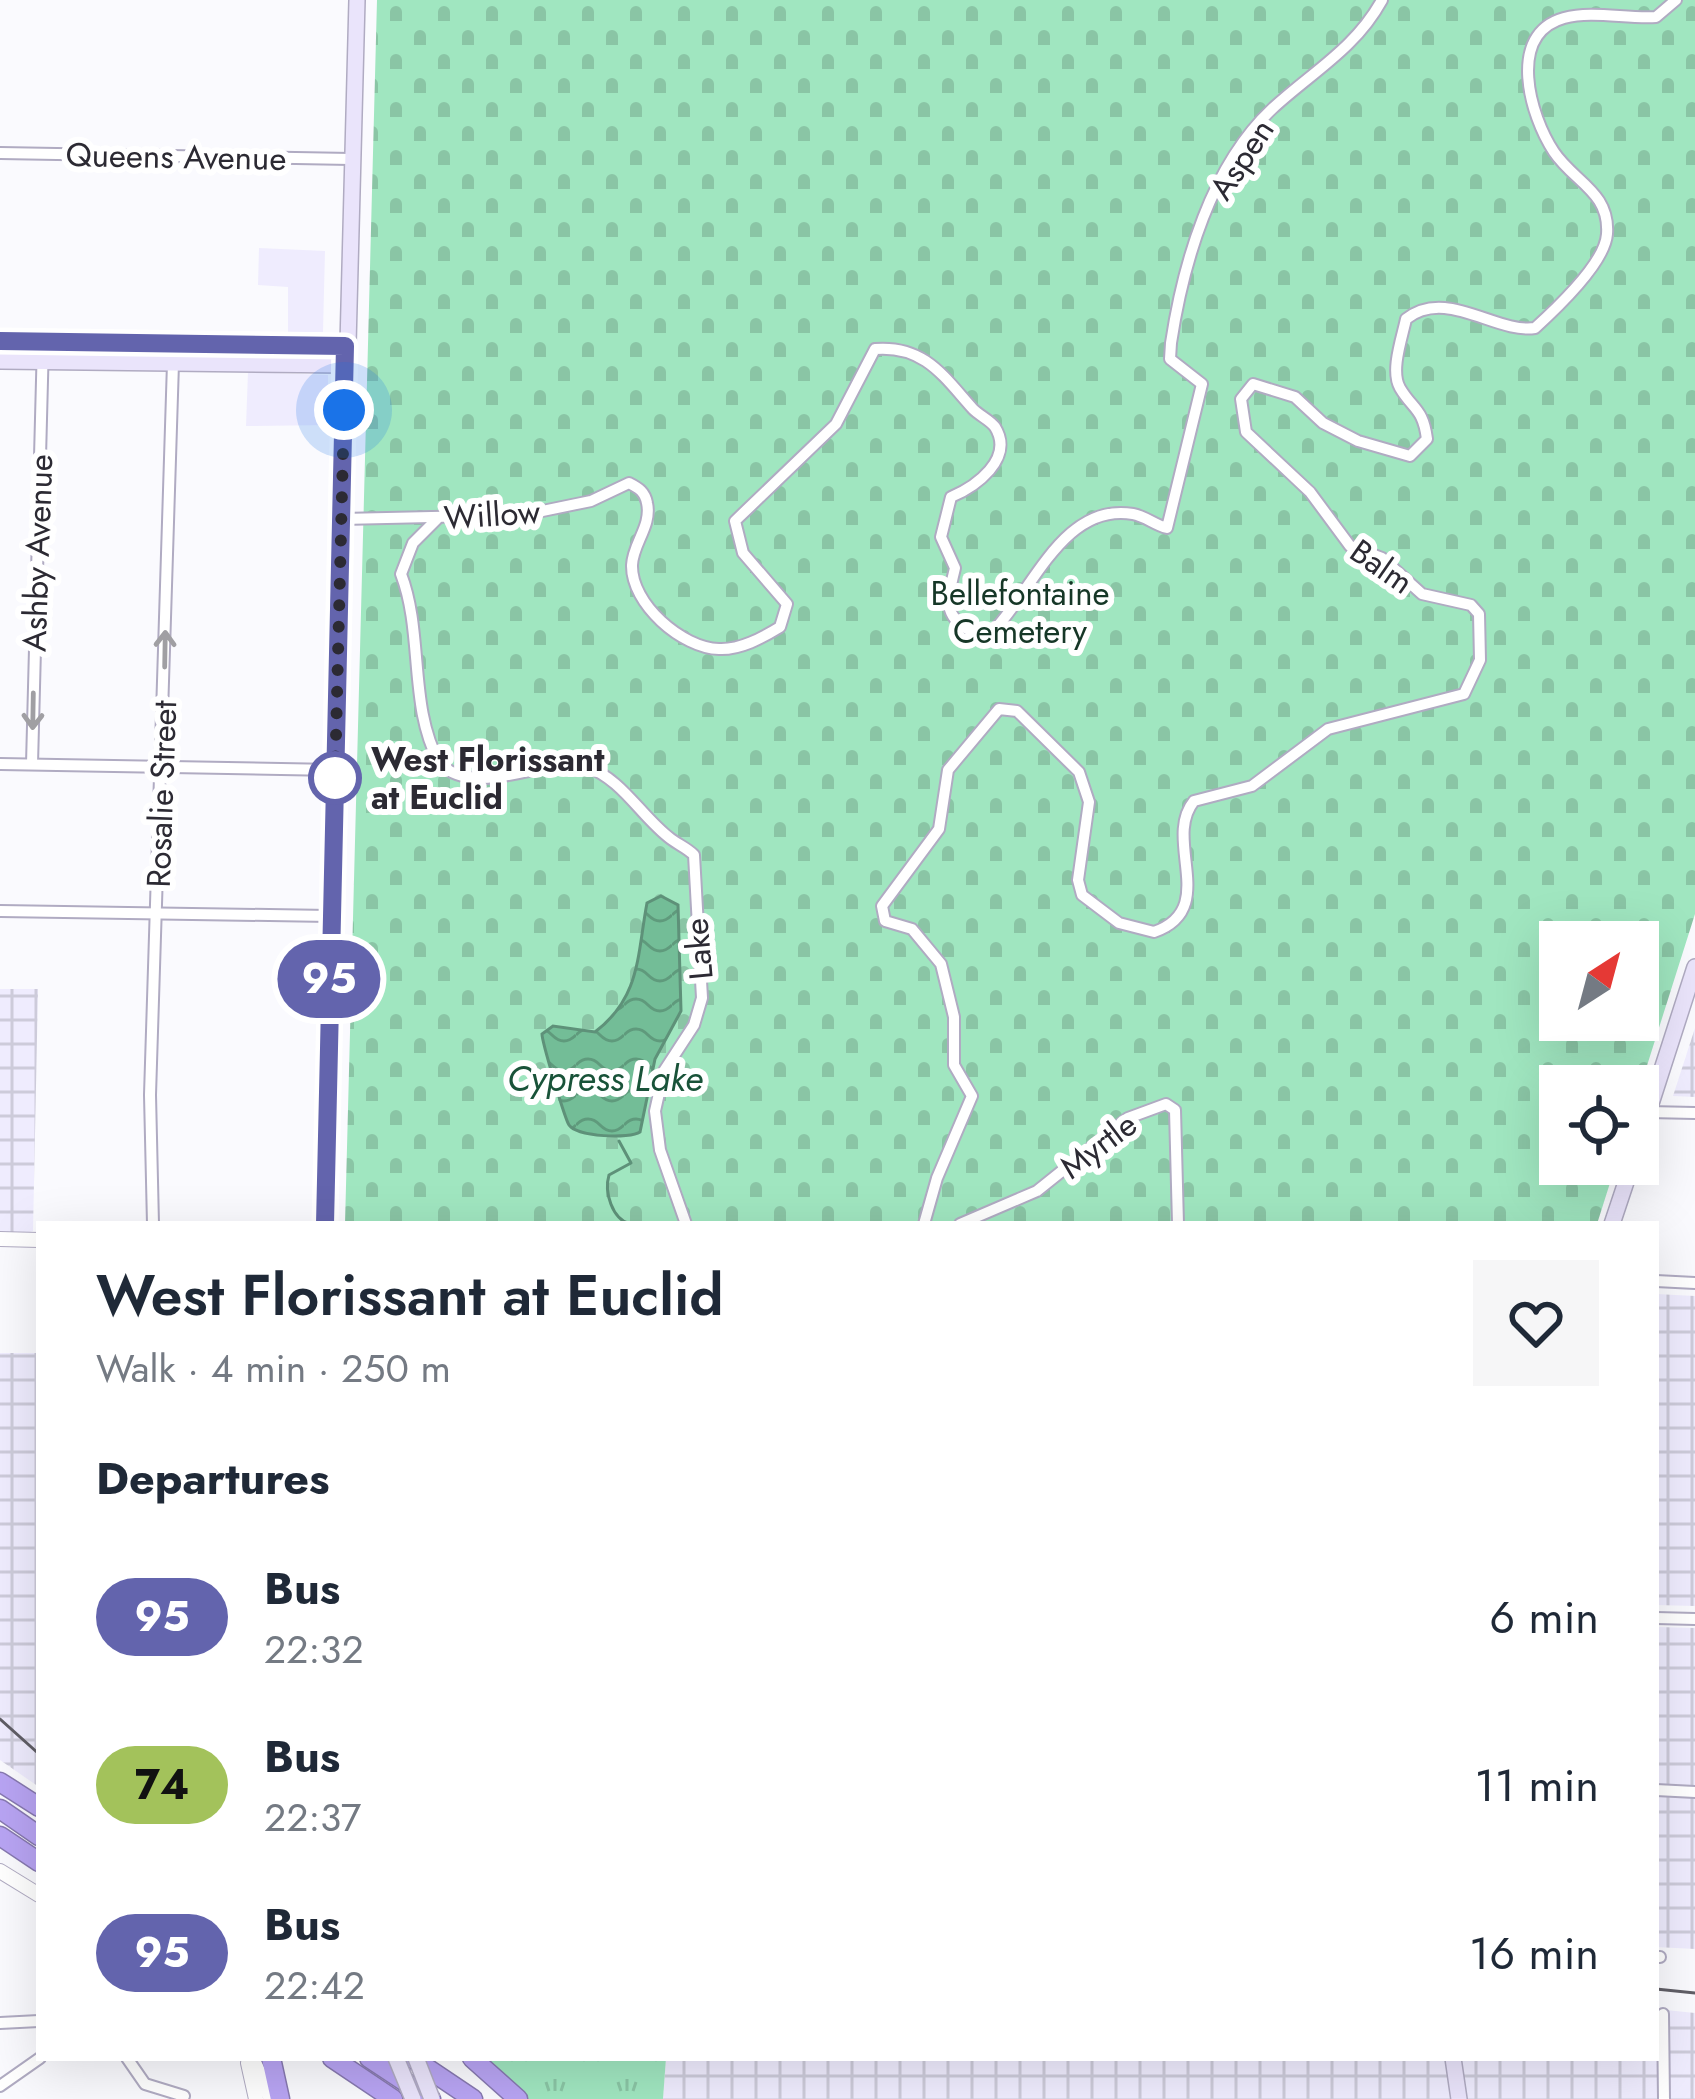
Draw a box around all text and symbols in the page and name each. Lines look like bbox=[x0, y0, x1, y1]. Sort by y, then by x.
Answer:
street label: Aspen bbox=[1198, 109, 1285, 209]
street label: Queens Avenue bbox=[65, 131, 287, 182]
your location bbox=[314, 380, 374, 440]
street label: Ashby Avenue bbox=[11, 453, 64, 653]
street label: Willow bbox=[442, 488, 542, 541]
street label: Balm bbox=[1341, 528, 1423, 605]
park label: Bellefontaine Cemetery bbox=[930, 570, 1110, 655]
one-way arrow bbox=[154, 630, 177, 669]
one-way arrow bbox=[22, 691, 44, 730]
street label: Rosalie Street bbox=[135, 699, 188, 889]
place label: West Florissant at Euclid bbox=[371, 736, 605, 821]
marker: West Florissant at Euclid bbox=[310, 753, 360, 803]
street label: Lake bbox=[672, 916, 725, 982]
north arrow bbox=[1539, 921, 1659, 1041]
map controls bbox=[1539, 921, 1659, 1185]
line badge: 95 bbox=[275, 940, 383, 1018]
text: 95 bbox=[301, 948, 357, 1009]
water label: Cypress Lake bbox=[507, 1052, 703, 1104]
button: locate bbox=[1539, 1065, 1659, 1185]
street label: Myrtle bbox=[1050, 1101, 1146, 1190]
text: West Florissant at Euclid bbox=[96, 1254, 724, 1336]
button: heart bbox=[1473, 1260, 1599, 1386]
text: Walk · 4 min · 250 m bbox=[96, 1340, 451, 1397]
text: Departures bbox=[96, 1446, 330, 1511]
text: Bus bbox=[264, 1556, 340, 1621]
text: 6 min bbox=[1489, 1585, 1599, 1650]
text: 95 bbox=[134, 1586, 190, 1647]
text: 22:32 bbox=[264, 1621, 364, 1678]
text: Bus bbox=[264, 1724, 340, 1789]
text: 11 min bbox=[1475, 1753, 1599, 1818]
text: 74 bbox=[135, 1754, 189, 1815]
text: 22:37 bbox=[264, 1789, 361, 1846]
text: Bus bbox=[264, 1892, 340, 1957]
text: 16 min bbox=[1469, 1921, 1599, 1986]
text: 95 bbox=[134, 1922, 190, 1983]
text: 22:42 bbox=[264, 1957, 365, 2014]

